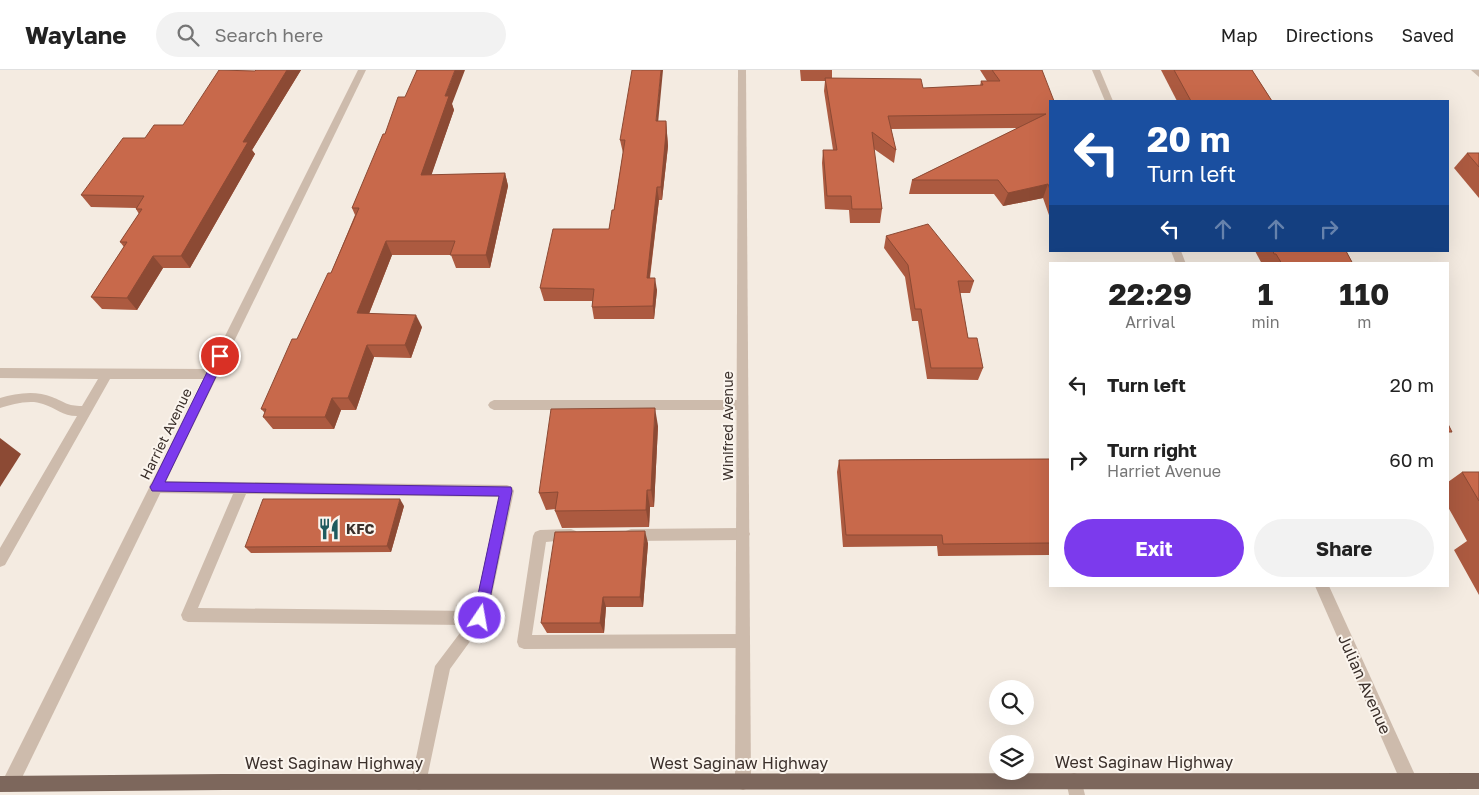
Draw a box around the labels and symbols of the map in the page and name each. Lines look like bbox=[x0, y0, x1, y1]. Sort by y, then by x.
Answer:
pin bbox=[199, 335, 241, 377]
street label: Winifred Avenue bbox=[719, 371, 736, 481]
street label: Harriet Avenue bbox=[136, 385, 195, 482]
restaurant icon: KFC bbox=[316, 516, 342, 542]
place label: KFC bbox=[346, 520, 374, 537]
position arrow bbox=[453, 591, 505, 643]
street label: Julian Avenue bbox=[1334, 631, 1396, 737]
street label: West Saginaw Highway bbox=[1055, 752, 1233, 772]
street label: West Saginaw Highway bbox=[245, 753, 423, 773]
street label: West Saginaw Highway bbox=[650, 753, 828, 773]

